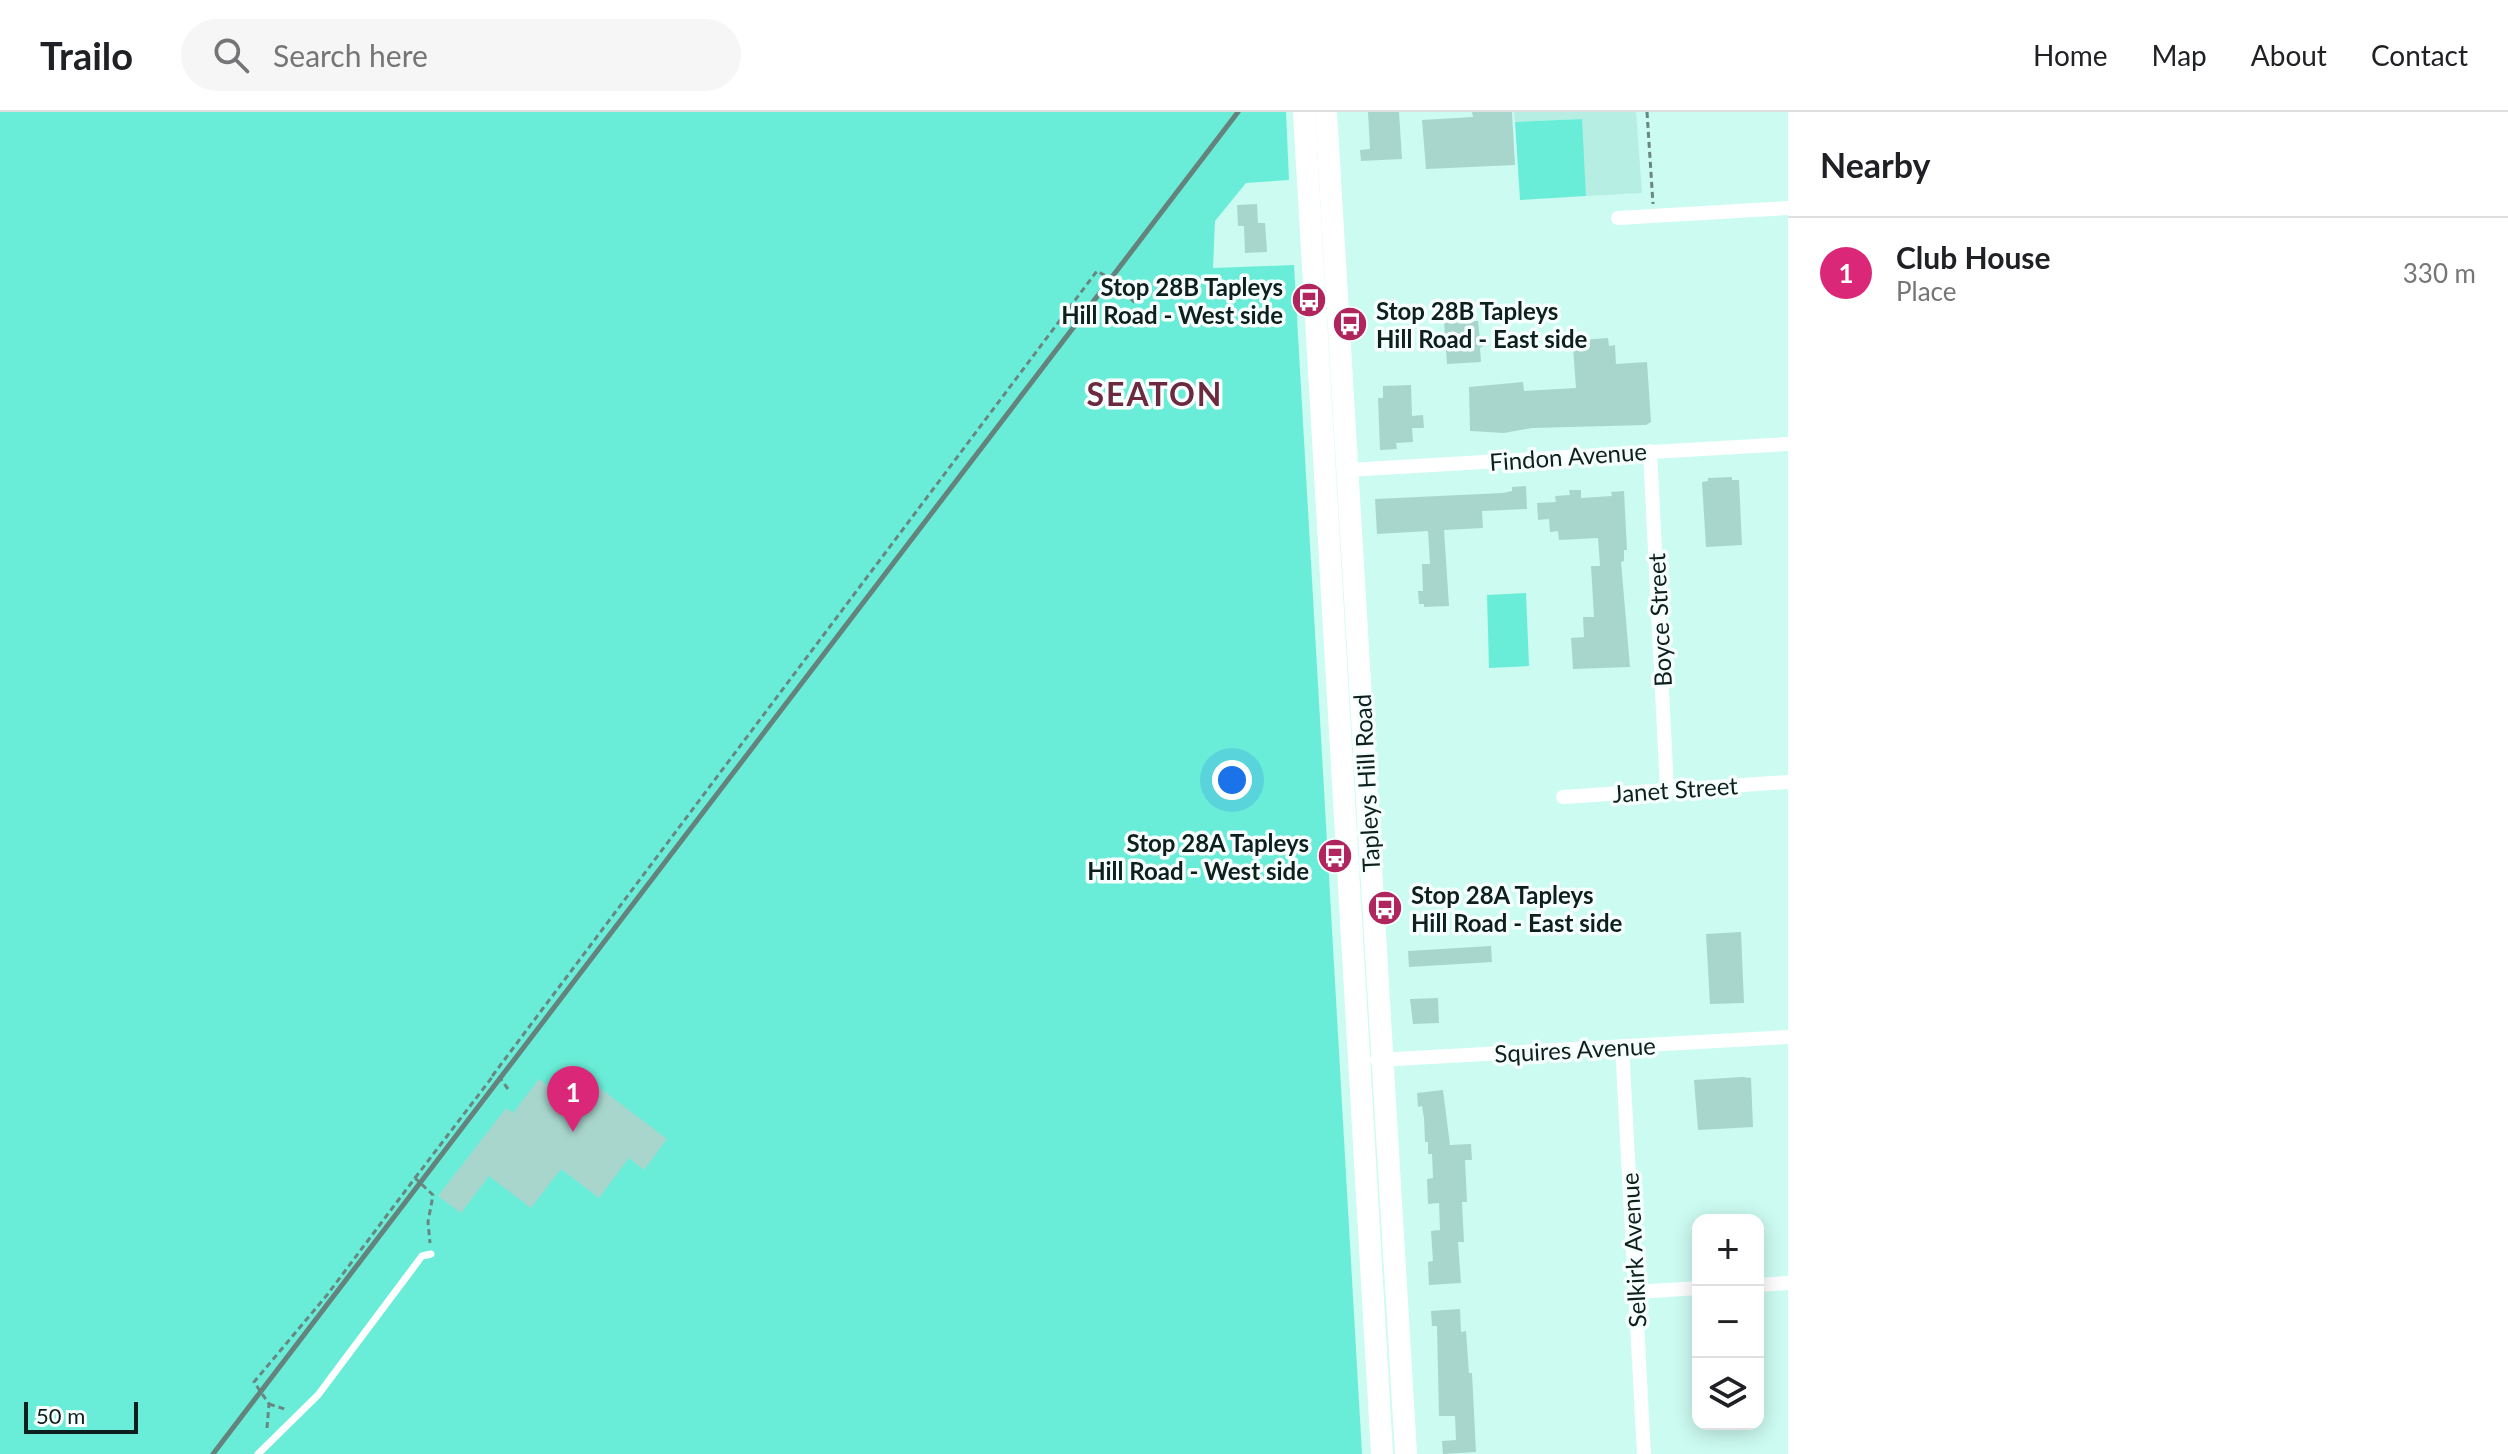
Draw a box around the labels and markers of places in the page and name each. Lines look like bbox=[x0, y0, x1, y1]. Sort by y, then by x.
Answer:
place label: Stop 28B Tapleys Hill Road - West side bbox=[1061, 272, 1283, 329]
bus stop icon: Stop 28B Tapleys Hill Road - West side bbox=[1290, 281, 1328, 319]
place label: Stop 28B Tapleys Hill Road - East side bbox=[1376, 296, 1588, 353]
bus stop icon: Stop 28B Tapleys Hill Road - East side bbox=[1331, 305, 1369, 343]
place label: Stop 28A Tapleys Hill Road - West side bbox=[1087, 828, 1309, 885]
bus stop icon: Stop 28A Tapleys Hill Road - West side bbox=[1316, 837, 1354, 875]
place label: Stop 28A Tapleys Hill Road - East side bbox=[1411, 880, 1623, 937]
bus stop icon: Stop 28A Tapleys Hill Road - East side bbox=[1366, 889, 1404, 927]
pin: 1 bbox=[547, 1066, 599, 1132]

